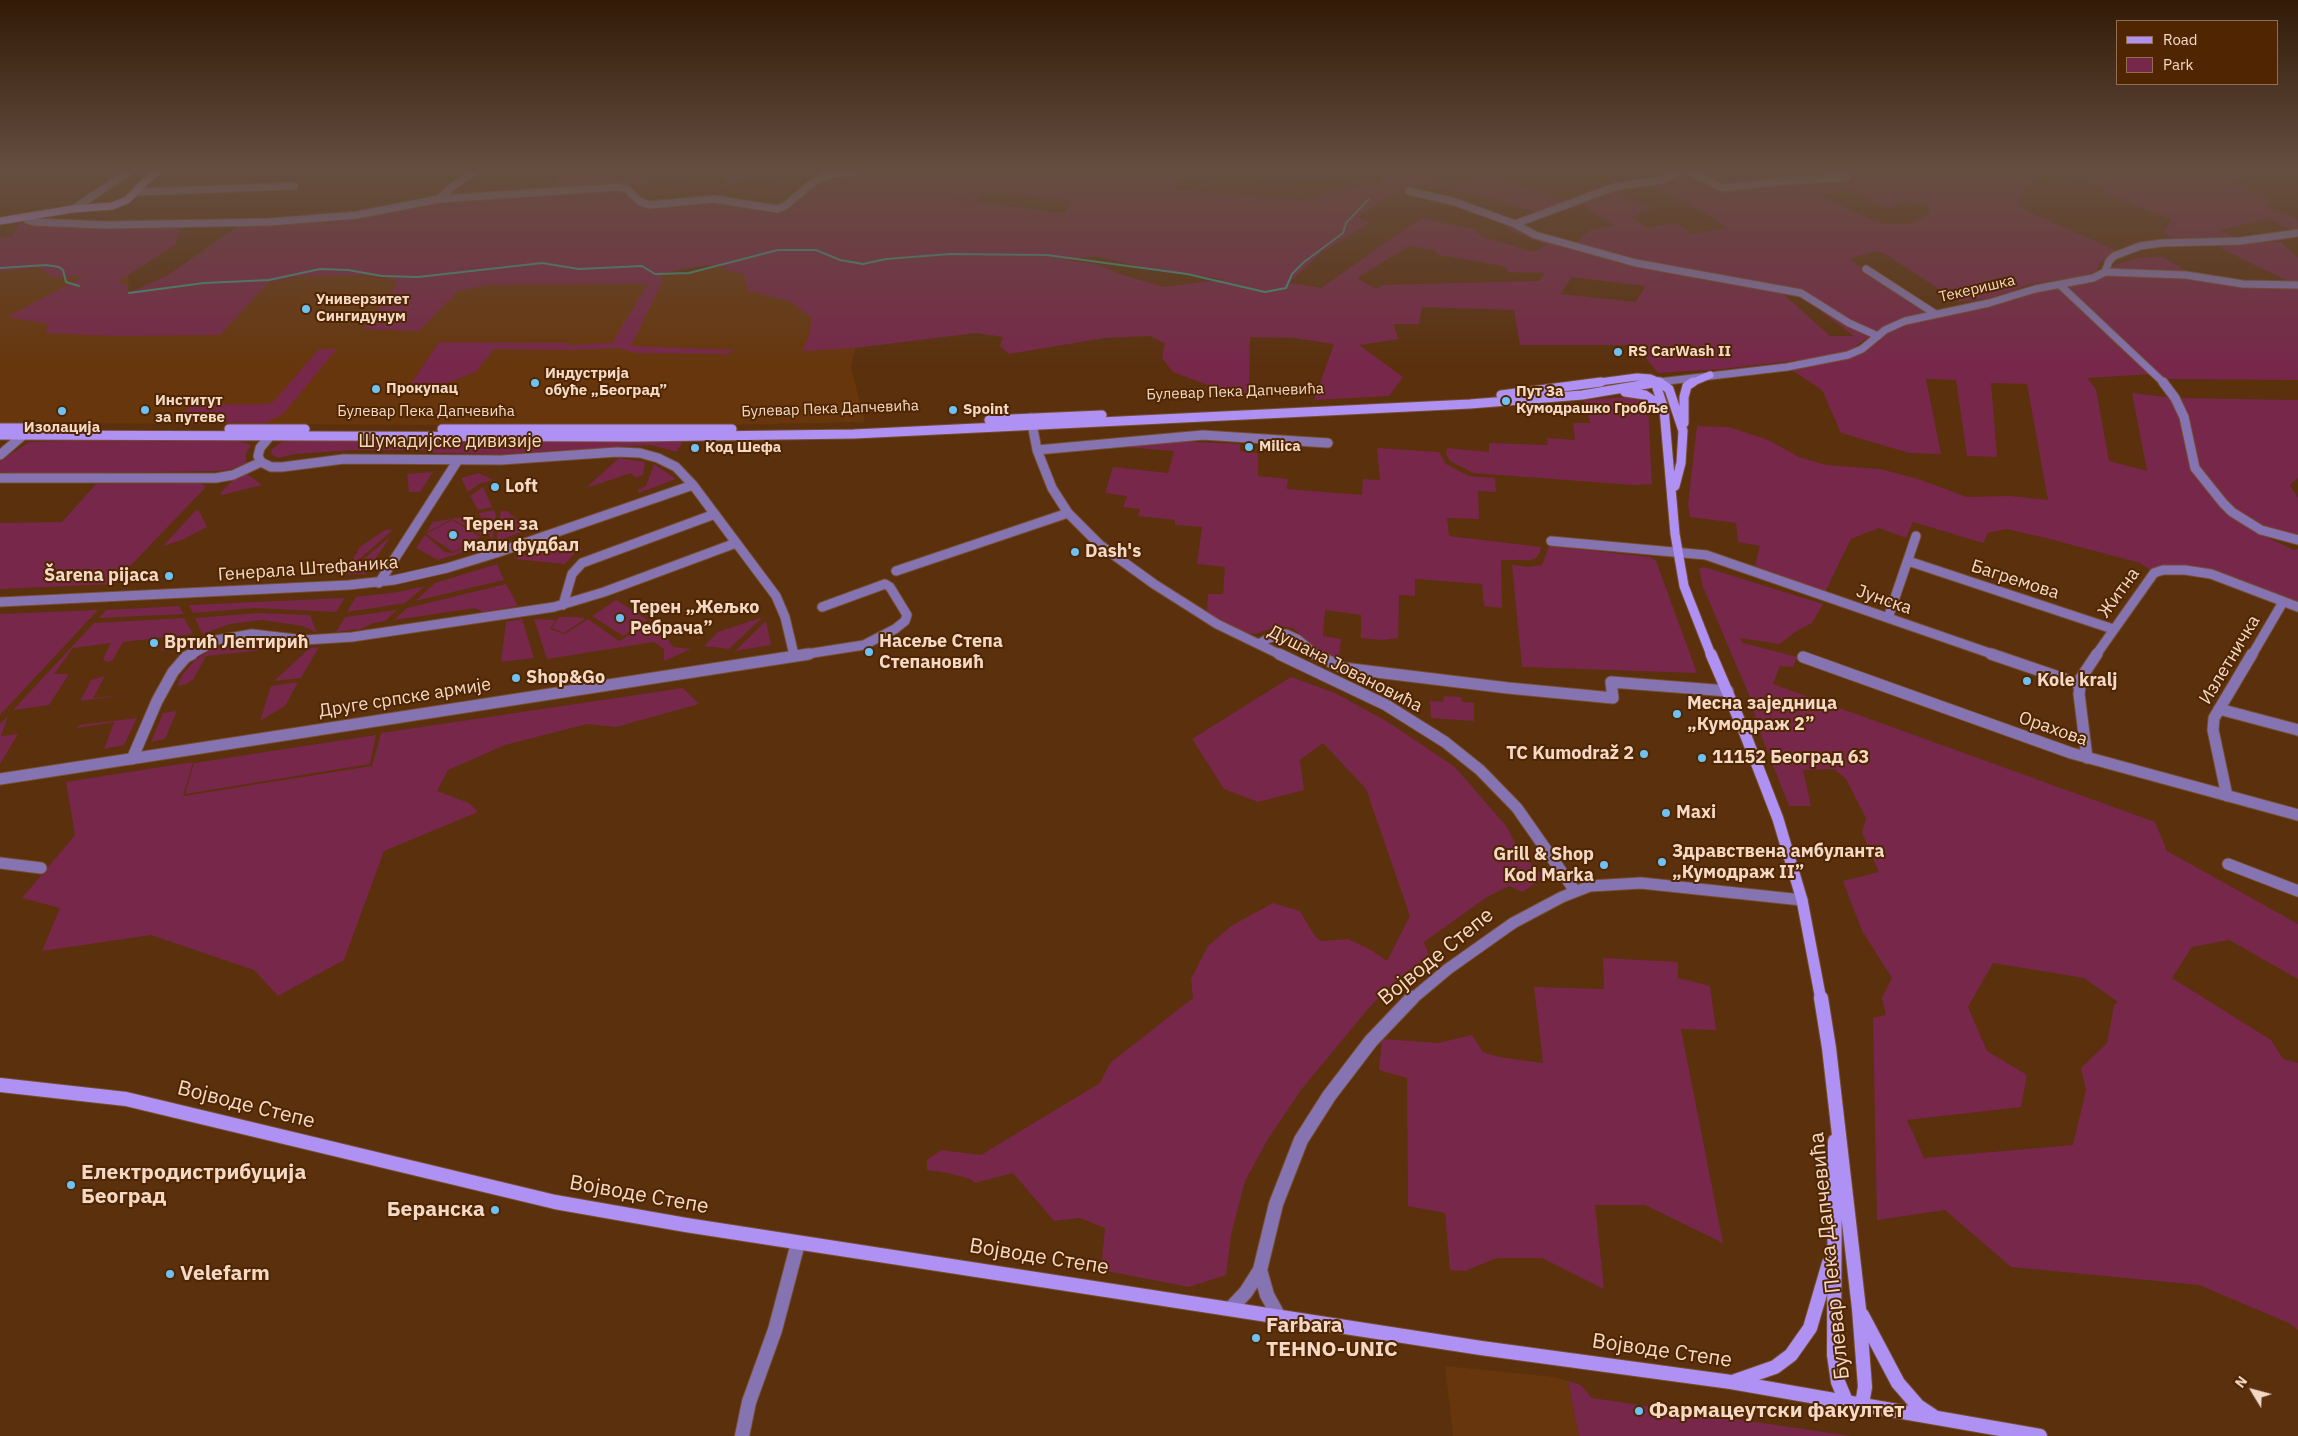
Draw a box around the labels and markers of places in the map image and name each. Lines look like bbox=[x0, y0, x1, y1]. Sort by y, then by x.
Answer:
place label: Универзитет Сингидунум bbox=[316, 291, 409, 326]
marker: Универзитет Сингидунум bbox=[300, 303, 312, 315]
place label: RS CarWash II bbox=[1628, 343, 1731, 361]
marker: RS CarWash II bbox=[1612, 346, 1624, 358]
place label: Индустрија обуће „Београд” bbox=[545, 365, 667, 400]
marker: Индустрија обуће „Београд” bbox=[529, 377, 541, 389]
place label: Прокупац bbox=[386, 380, 458, 398]
marker: Прокупац bbox=[370, 383, 382, 395]
place label: Пут За Кумодрашко Гробље bbox=[1516, 383, 1668, 418]
place label: Институт за путеве bbox=[155, 392, 225, 427]
marker: Пут За Кумодрашко Гробље bbox=[1500, 395, 1512, 407]
place label: Spoint bbox=[963, 401, 1009, 419]
marker: Институт за путеве bbox=[139, 404, 151, 416]
marker: Spoint bbox=[947, 404, 959, 416]
marker: Изолација bbox=[56, 405, 68, 417]
place label: Изолација bbox=[24, 419, 100, 437]
place label: Milica bbox=[1259, 438, 1301, 456]
place label: Код Шефа bbox=[705, 439, 781, 457]
marker: Milica bbox=[1243, 441, 1255, 453]
marker: Код Шефа bbox=[689, 442, 701, 454]
place label: Loft bbox=[505, 476, 538, 498]
marker: Loft bbox=[489, 481, 501, 493]
place label: Терен за мали фудбал bbox=[463, 514, 579, 556]
marker: Терен за мали фудбал bbox=[447, 529, 459, 541]
place label: Dash's bbox=[1085, 541, 1141, 563]
marker: Dash's bbox=[1069, 546, 1081, 558]
place label: Šarena pijaca bbox=[44, 565, 159, 587]
marker: Šarena pijaca bbox=[163, 570, 175, 582]
place label: Терен „Жељко Ребрача” bbox=[630, 597, 759, 640]
marker: Терен „Жељко Ребрача” bbox=[614, 612, 626, 624]
place label: Насеље Степа Степановић bbox=[879, 631, 1003, 674]
place label: Вртић Лептирић bbox=[164, 632, 308, 654]
marker: Вртић Лептирић bbox=[148, 637, 160, 649]
marker: Насеље Степа Степановић bbox=[863, 646, 875, 658]
place label: Shop&Go bbox=[526, 667, 605, 689]
place label: Kole kralj bbox=[2037, 670, 2117, 692]
marker: Shop&Go bbox=[510, 672, 522, 684]
marker: Kole kralj bbox=[2021, 675, 2033, 687]
place label: Месна заједница „Кумодраж 2” bbox=[1687, 693, 1837, 736]
marker: Месна заједница „Кумодраж 2” bbox=[1671, 708, 1683, 720]
place label: TC Kumodraž 2 bbox=[1506, 743, 1634, 765]
place label: 11152 Београд 63 bbox=[1712, 747, 1869, 769]
marker: TC Kumodraž 2 bbox=[1638, 748, 1650, 760]
marker: 11152 Београд 63 bbox=[1696, 752, 1708, 764]
place label: Maxi bbox=[1676, 802, 1716, 824]
marker: Maxi bbox=[1660, 807, 1672, 819]
place label: Здравствена амбуланта „Кумодраж II” bbox=[1672, 841, 1884, 884]
place label: Grill & Shop Kod Marka bbox=[1493, 844, 1594, 886]
marker: Здравствена амбуланта „Кумодраж II” bbox=[1656, 856, 1668, 868]
marker: Grill & Shop Kod Marka bbox=[1598, 859, 1610, 871]
place label: Електродистрибуција Београд bbox=[81, 1160, 306, 1210]
marker: Електродистрибуција Београд bbox=[65, 1179, 77, 1191]
place label: Беранска bbox=[387, 1197, 485, 1223]
marker: Беранска bbox=[489, 1204, 501, 1216]
place label: Velefarm bbox=[180, 1261, 270, 1287]
marker: Velefarm bbox=[164, 1268, 176, 1280]
place label: Farbara TEHNO-UNIC bbox=[1266, 1313, 1398, 1363]
marker: Farbara TEHNO-UNIC bbox=[1250, 1332, 1262, 1344]
place label: Фармацеутски факултет bbox=[1649, 1398, 1905, 1424]
marker: Фармацеутски факултет bbox=[1633, 1405, 1645, 1417]

